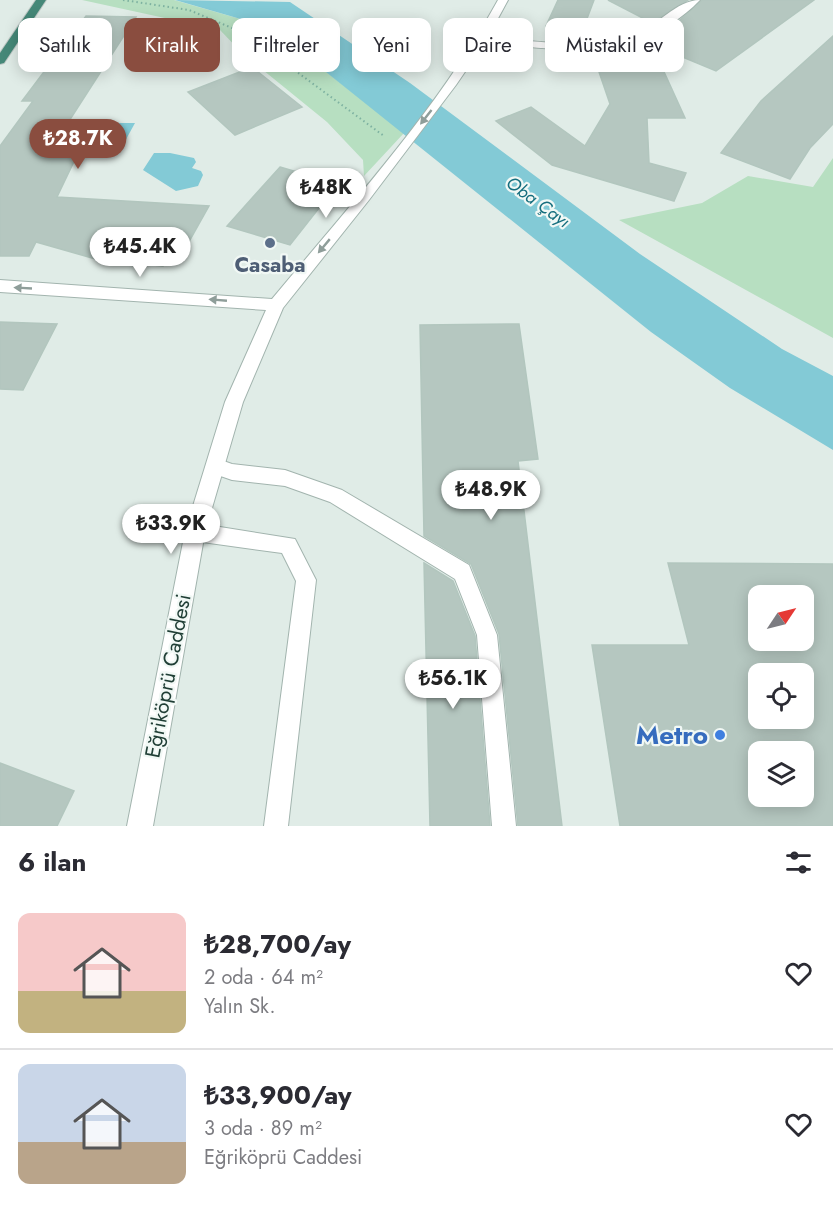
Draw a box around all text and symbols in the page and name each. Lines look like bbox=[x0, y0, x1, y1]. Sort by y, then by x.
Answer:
chip: Satılık bbox=[18, 18, 112, 72]
chip: Kiralık bbox=[124, 18, 220, 72]
chip: Filtreler bbox=[232, 18, 340, 72]
chip: Yeni bbox=[352, 18, 431, 72]
chip: Daire bbox=[443, 18, 533, 72]
chip: Müstakil ev bbox=[545, 18, 684, 72]
one-way arrow bbox=[420, 109, 432, 125]
pin: ₺28.7K bbox=[29, 119, 127, 170]
text: ₺28.7K bbox=[43, 124, 113, 153]
pin: ₺48K bbox=[290, 168, 362, 219]
water label: Oba Çayı bbox=[501, 170, 575, 234]
text: ₺48K bbox=[300, 173, 352, 202]
pin: ₺45.4K bbox=[91, 227, 189, 278]
text: ₺45.4K bbox=[104, 232, 176, 261]
marker: Casaba bbox=[263, 236, 277, 250]
one-way arrow bbox=[318, 238, 331, 253]
place label: Casaba bbox=[234, 250, 306, 280]
one-way arrow bbox=[14, 283, 33, 293]
one-way arrow bbox=[208, 296, 227, 305]
pin: ₺48.9K bbox=[442, 470, 540, 521]
text: ₺48.9K bbox=[455, 475, 527, 504]
pin: ₺33.9K bbox=[122, 504, 220, 555]
text: ₺33.9K bbox=[136, 509, 206, 538]
north arrow bbox=[748, 585, 814, 651]
map controls bbox=[748, 585, 814, 807]
street label: Eğriköprü Caddesi bbox=[137, 592, 199, 760]
pin: ₺56.1K bbox=[404, 659, 502, 710]
button: locate bbox=[748, 663, 814, 729]
text: ₺56.1K bbox=[419, 664, 487, 693]
place label: Metro bbox=[636, 716, 708, 754]
marker: Metro bbox=[713, 728, 727, 742]
button: layers bbox=[748, 741, 814, 807]
text: 6 ilan bbox=[18, 843, 86, 881]
icon: filters bbox=[782, 846, 815, 879]
text: ₺28,700/ay bbox=[204, 925, 351, 963]
icon: home bbox=[66, 937, 138, 1009]
icon: heart bbox=[782, 957, 815, 990]
text: 2 oda · 64 m² bbox=[204, 963, 323, 992]
text: Yalın Sk. bbox=[204, 992, 276, 1021]
text: ₺33,900/ay bbox=[204, 1076, 352, 1114]
icon: home bbox=[66, 1088, 138, 1160]
icon: heart bbox=[782, 1108, 815, 1141]
text: 3 oda · 89 m² bbox=[204, 1114, 322, 1143]
text: Eğriköprü Caddesi bbox=[204, 1143, 362, 1172]

